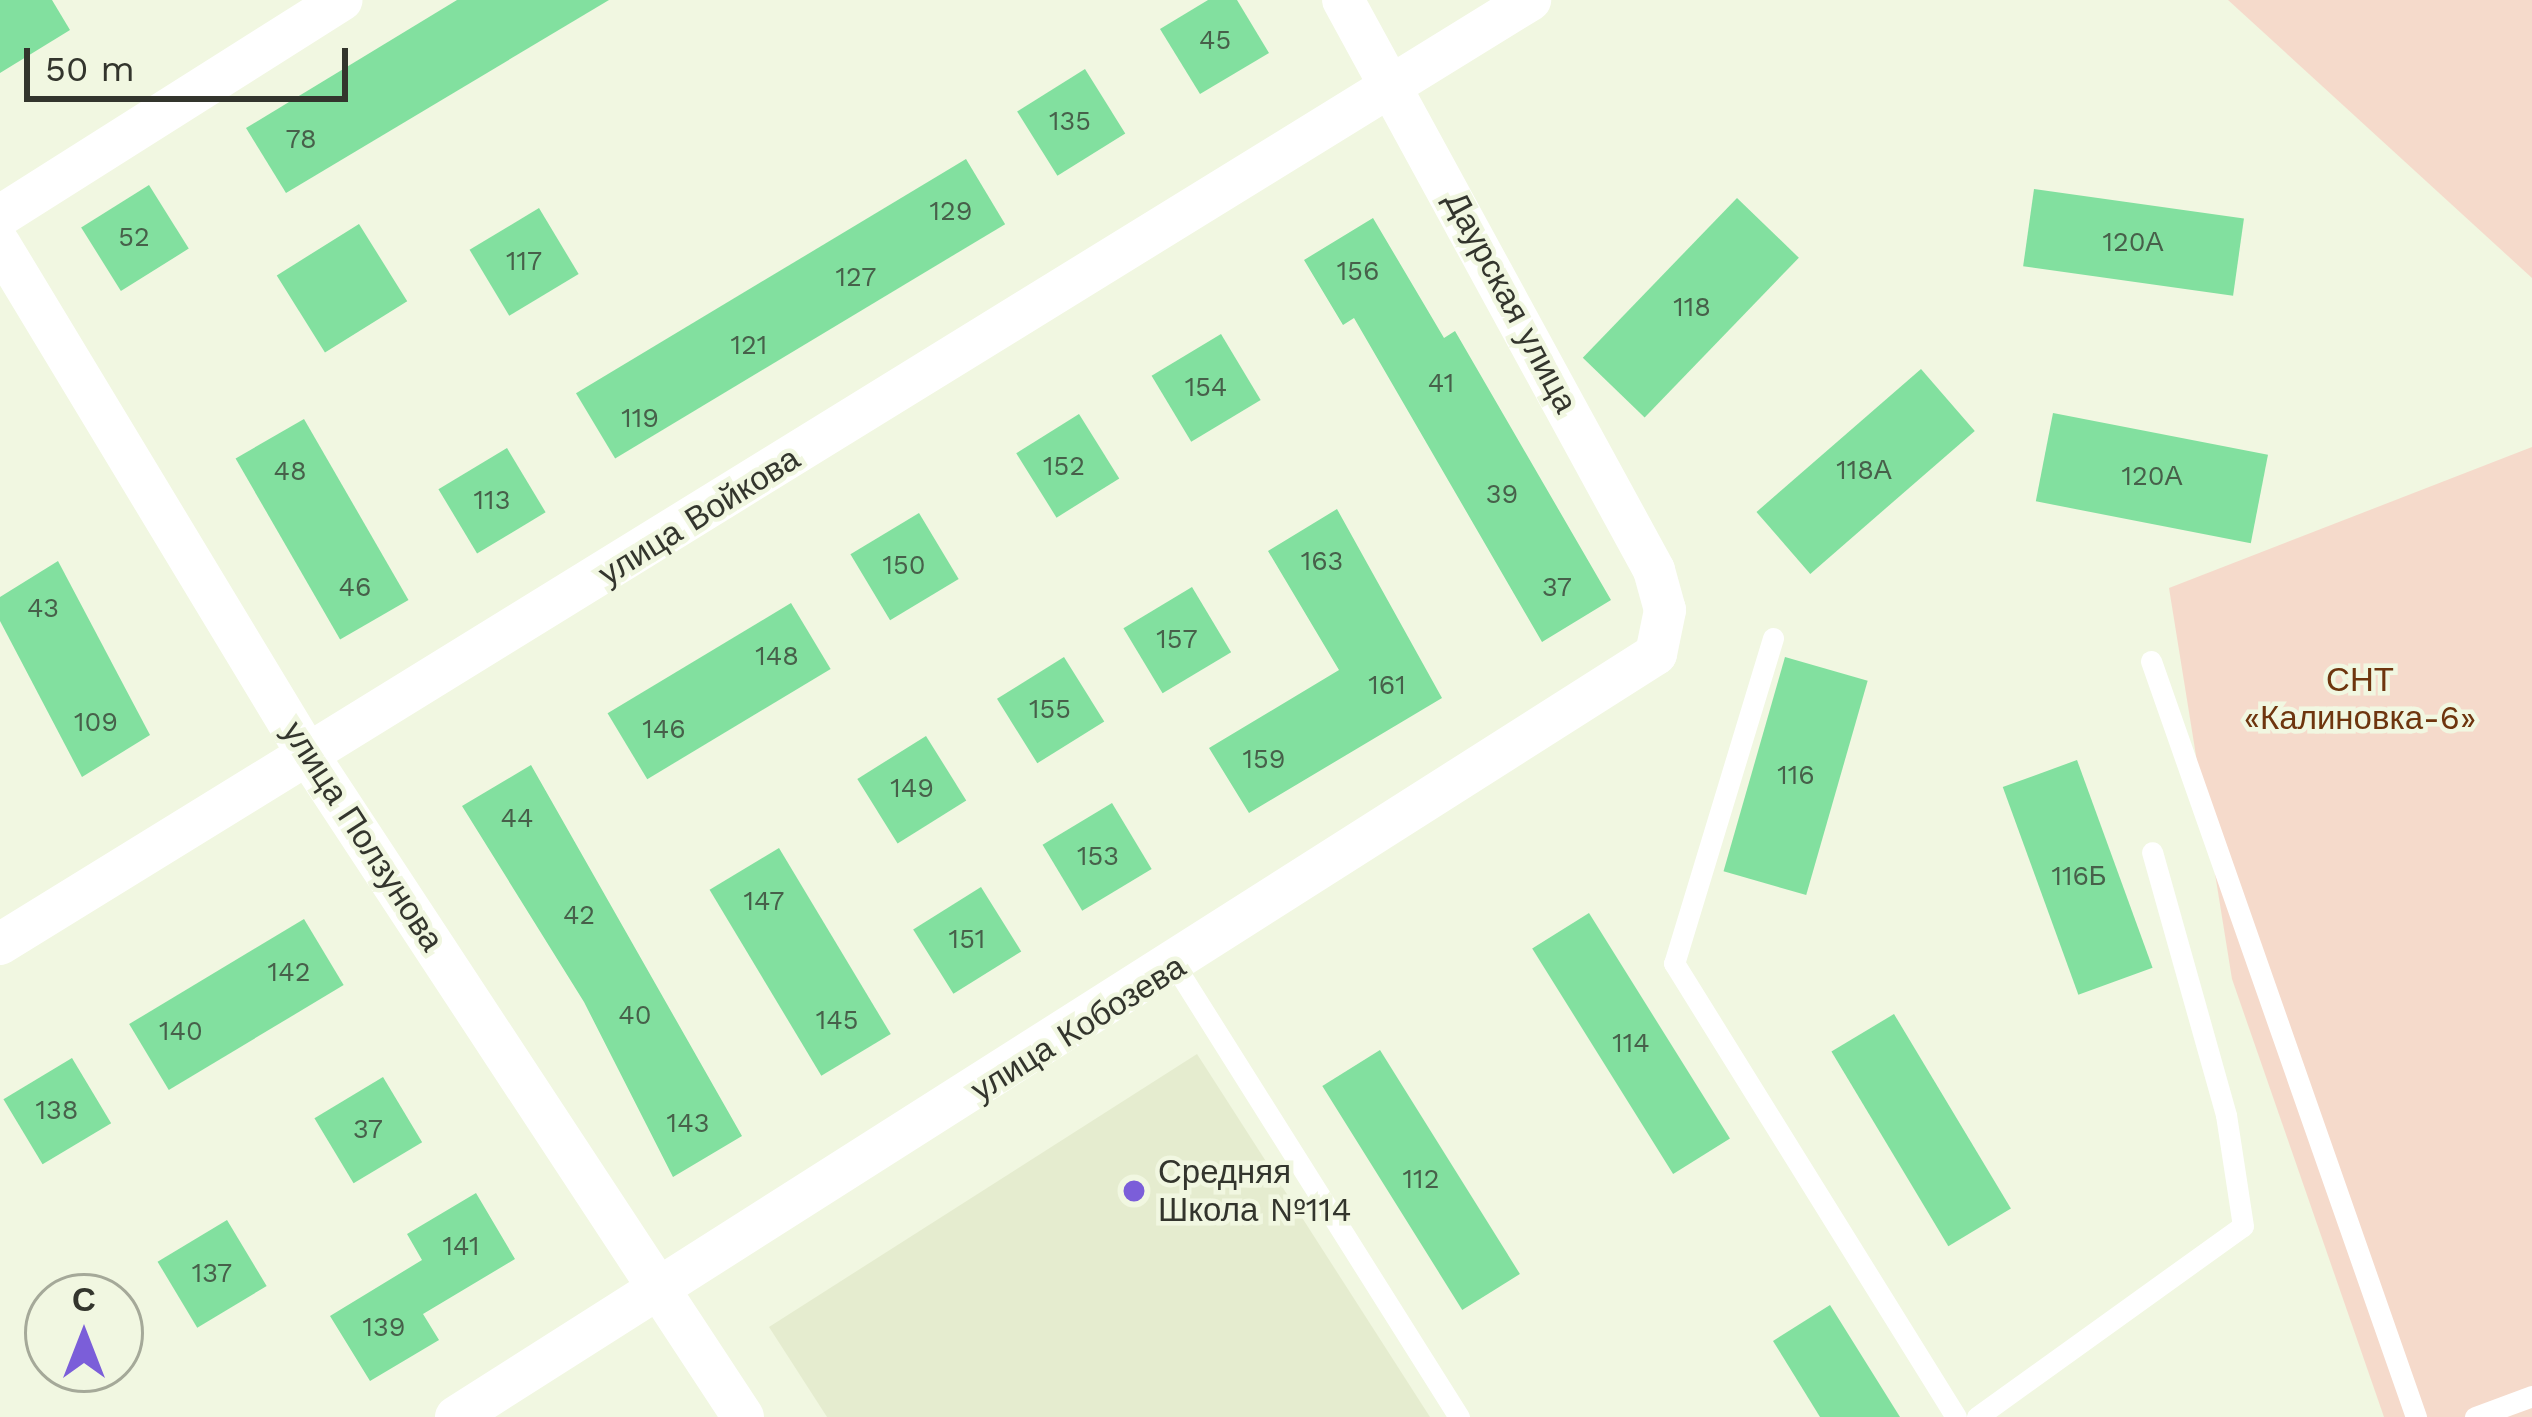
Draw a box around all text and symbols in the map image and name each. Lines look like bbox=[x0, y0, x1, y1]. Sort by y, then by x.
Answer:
scale bar bbox=[30, 24, 354, 98]
house number: 45 bbox=[1199, 25, 1231, 57]
text: 50 m bbox=[45, 48, 135, 90]
house number: 135 bbox=[1049, 106, 1091, 138]
house number: 78 bbox=[285, 124, 317, 156]
street label: Даурская улица bbox=[1436, 185, 1586, 419]
house number: 129 bbox=[930, 196, 972, 228]
house number: 52 bbox=[118, 222, 150, 254]
house number: 120А bbox=[2102, 227, 2164, 259]
house number: 117 bbox=[506, 246, 542, 278]
house number: 156 bbox=[1337, 256, 1379, 288]
house number: 127 bbox=[836, 262, 876, 294]
house number: 118 bbox=[1673, 292, 1711, 324]
house number: 121 bbox=[731, 330, 767, 362]
house number: 41 bbox=[1428, 368, 1454, 400]
house number: 154 bbox=[1185, 372, 1227, 404]
house number: 119 bbox=[621, 403, 659, 435]
street label: улица Войкова bbox=[591, 438, 807, 594]
house number: 152 bbox=[1043, 451, 1085, 483]
house number: 118А bbox=[1836, 455, 1892, 487]
house number: 48 bbox=[273, 456, 307, 488]
house number: 120А bbox=[2121, 461, 2183, 493]
house number: 39 bbox=[1486, 479, 1518, 511]
house number: 113 bbox=[474, 485, 510, 517]
house number: 163 bbox=[1301, 546, 1343, 578]
house number: 150 bbox=[882, 550, 926, 582]
house number: 46 bbox=[339, 572, 371, 604]
house number: 37 bbox=[1542, 572, 1572, 604]
house number: 43 bbox=[27, 593, 59, 625]
house number: 157 bbox=[1156, 624, 1198, 656]
house number: 148 bbox=[755, 641, 799, 673]
park label: СНТ «Калиновка-6» bbox=[2244, 660, 2476, 738]
house number: 161 bbox=[1368, 670, 1406, 702]
house number: 155 bbox=[1029, 694, 1071, 726]
house number: 109 bbox=[74, 707, 118, 739]
street label: улица Ползунова bbox=[274, 714, 452, 958]
house number: 146 bbox=[642, 714, 686, 746]
house number: 159 bbox=[1243, 744, 1285, 776]
house number: 116 bbox=[1777, 760, 1815, 792]
house number: 149 bbox=[890, 773, 934, 805]
house number: 44 bbox=[501, 803, 533, 835]
house number: 153 bbox=[1077, 841, 1119, 873]
house number: 116Б bbox=[2051, 861, 2107, 893]
house number: 147 bbox=[744, 886, 784, 918]
house number: 42 bbox=[563, 900, 595, 932]
house number: 151 bbox=[949, 924, 985, 956]
street label: улица Кобозева bbox=[964, 946, 1192, 1110]
house number: 142 bbox=[268, 957, 310, 989]
house number: 40 bbox=[618, 1000, 652, 1032]
house number: 145 bbox=[816, 1005, 858, 1037]
house number: 140 bbox=[159, 1016, 203, 1048]
house number: 114 bbox=[1612, 1028, 1650, 1060]
house number: 138 bbox=[36, 1095, 78, 1127]
house number: 143 bbox=[667, 1108, 709, 1140]
house number: 37 bbox=[353, 1114, 383, 1146]
place label: Средняя Школа №114 bbox=[1158, 1152, 1352, 1230]
house number: 112 bbox=[1403, 1164, 1439, 1196]
marker: Средняя Школа №114 bbox=[1121, 1178, 1147, 1204]
house number: 141 bbox=[442, 1231, 480, 1263]
house number: 137 bbox=[192, 1258, 232, 1290]
north arrow bbox=[24, 1273, 144, 1393]
text: С bbox=[72, 1280, 96, 1319]
house number: 139 bbox=[363, 1312, 405, 1344]

